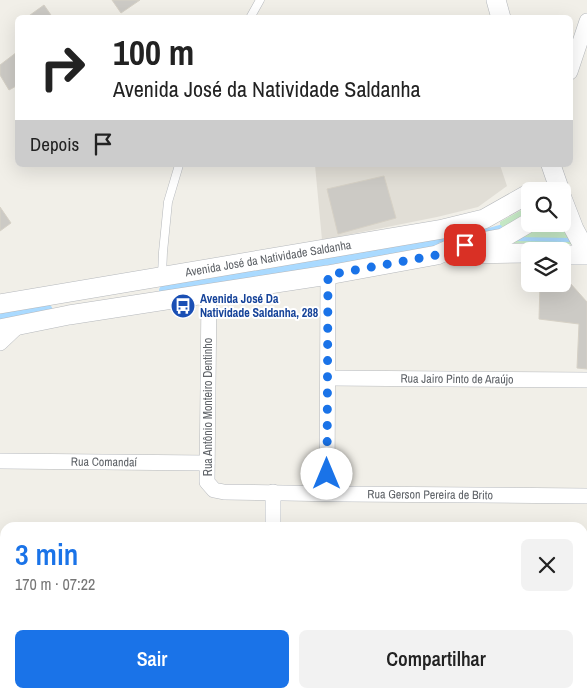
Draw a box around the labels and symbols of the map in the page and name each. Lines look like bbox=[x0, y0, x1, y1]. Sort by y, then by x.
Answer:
pin bbox=[444, 224, 486, 266]
street label: Avenida José da Natividade Saldanha bbox=[183, 237, 353, 281]
place label: Avenida José Da Natividade Saldanha, 288 bbox=[200, 291, 319, 321]
bus stop icon: Avenida José Da Natividade Saldanha, 288 bbox=[170, 293, 196, 319]
street label: Rua Antônio Monteiro Dentinho bbox=[200, 338, 216, 476]
street label: Rua Jairo Pinto de Araújo bbox=[400, 371, 514, 387]
position arrow bbox=[300, 447, 352, 499]
street label: Rua Comandaí bbox=[71, 454, 137, 470]
street label: Rua Gerson Pereira de Brito bbox=[367, 486, 493, 503]

